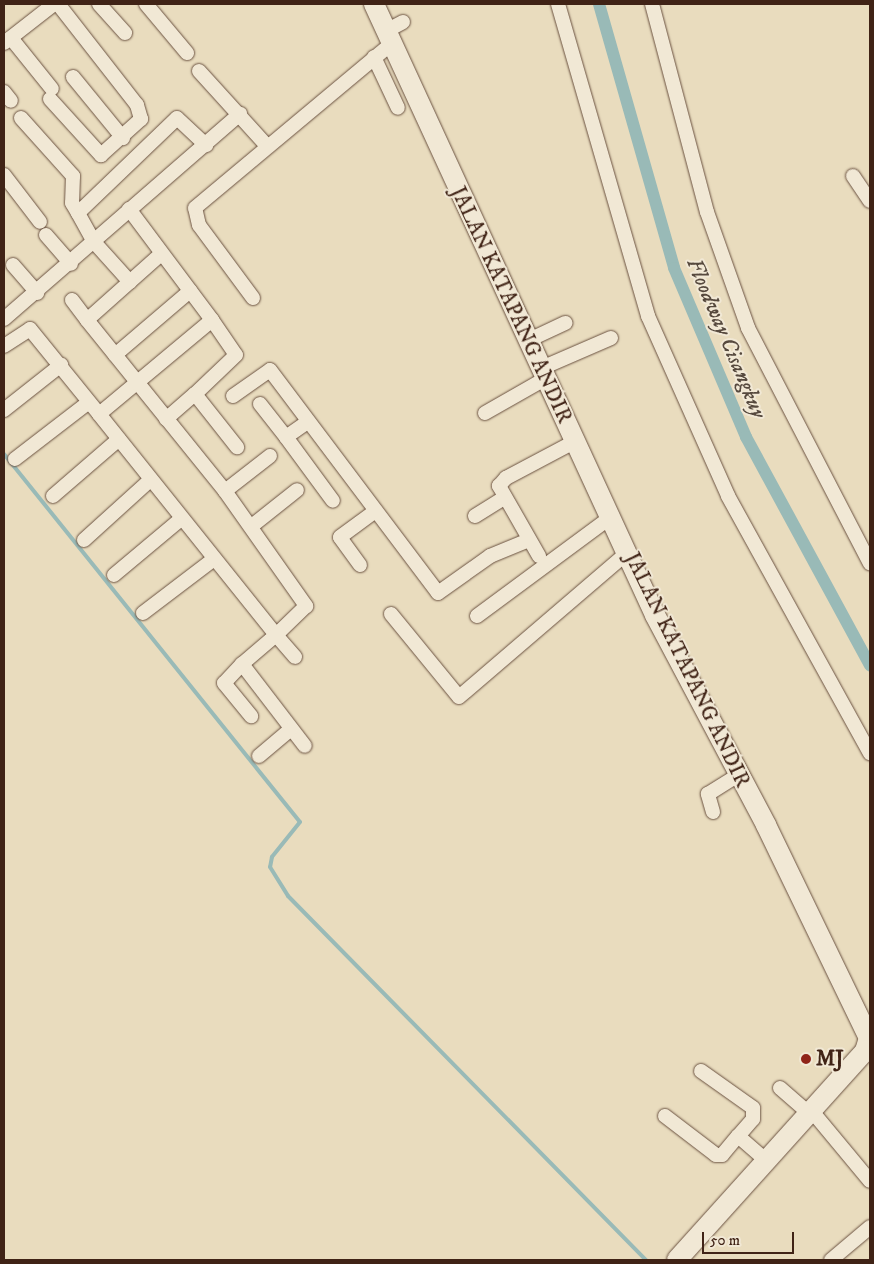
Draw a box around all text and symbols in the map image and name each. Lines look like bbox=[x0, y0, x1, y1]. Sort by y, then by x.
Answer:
street label: JALAN KATAPANG ANDIR bbox=[445, 183, 577, 427]
water label: Floodway Cisangkuy bbox=[680, 254, 772, 422]
street label: JALAN KATAPANG ANDIR bbox=[619, 548, 755, 792]
place label: MJ bbox=[816, 1046, 844, 1072]
marker: MJ bbox=[800, 1053, 812, 1065]
scale bar bbox=[704, 1222, 796, 1254]
text: 50 m bbox=[710, 1231, 740, 1250]

